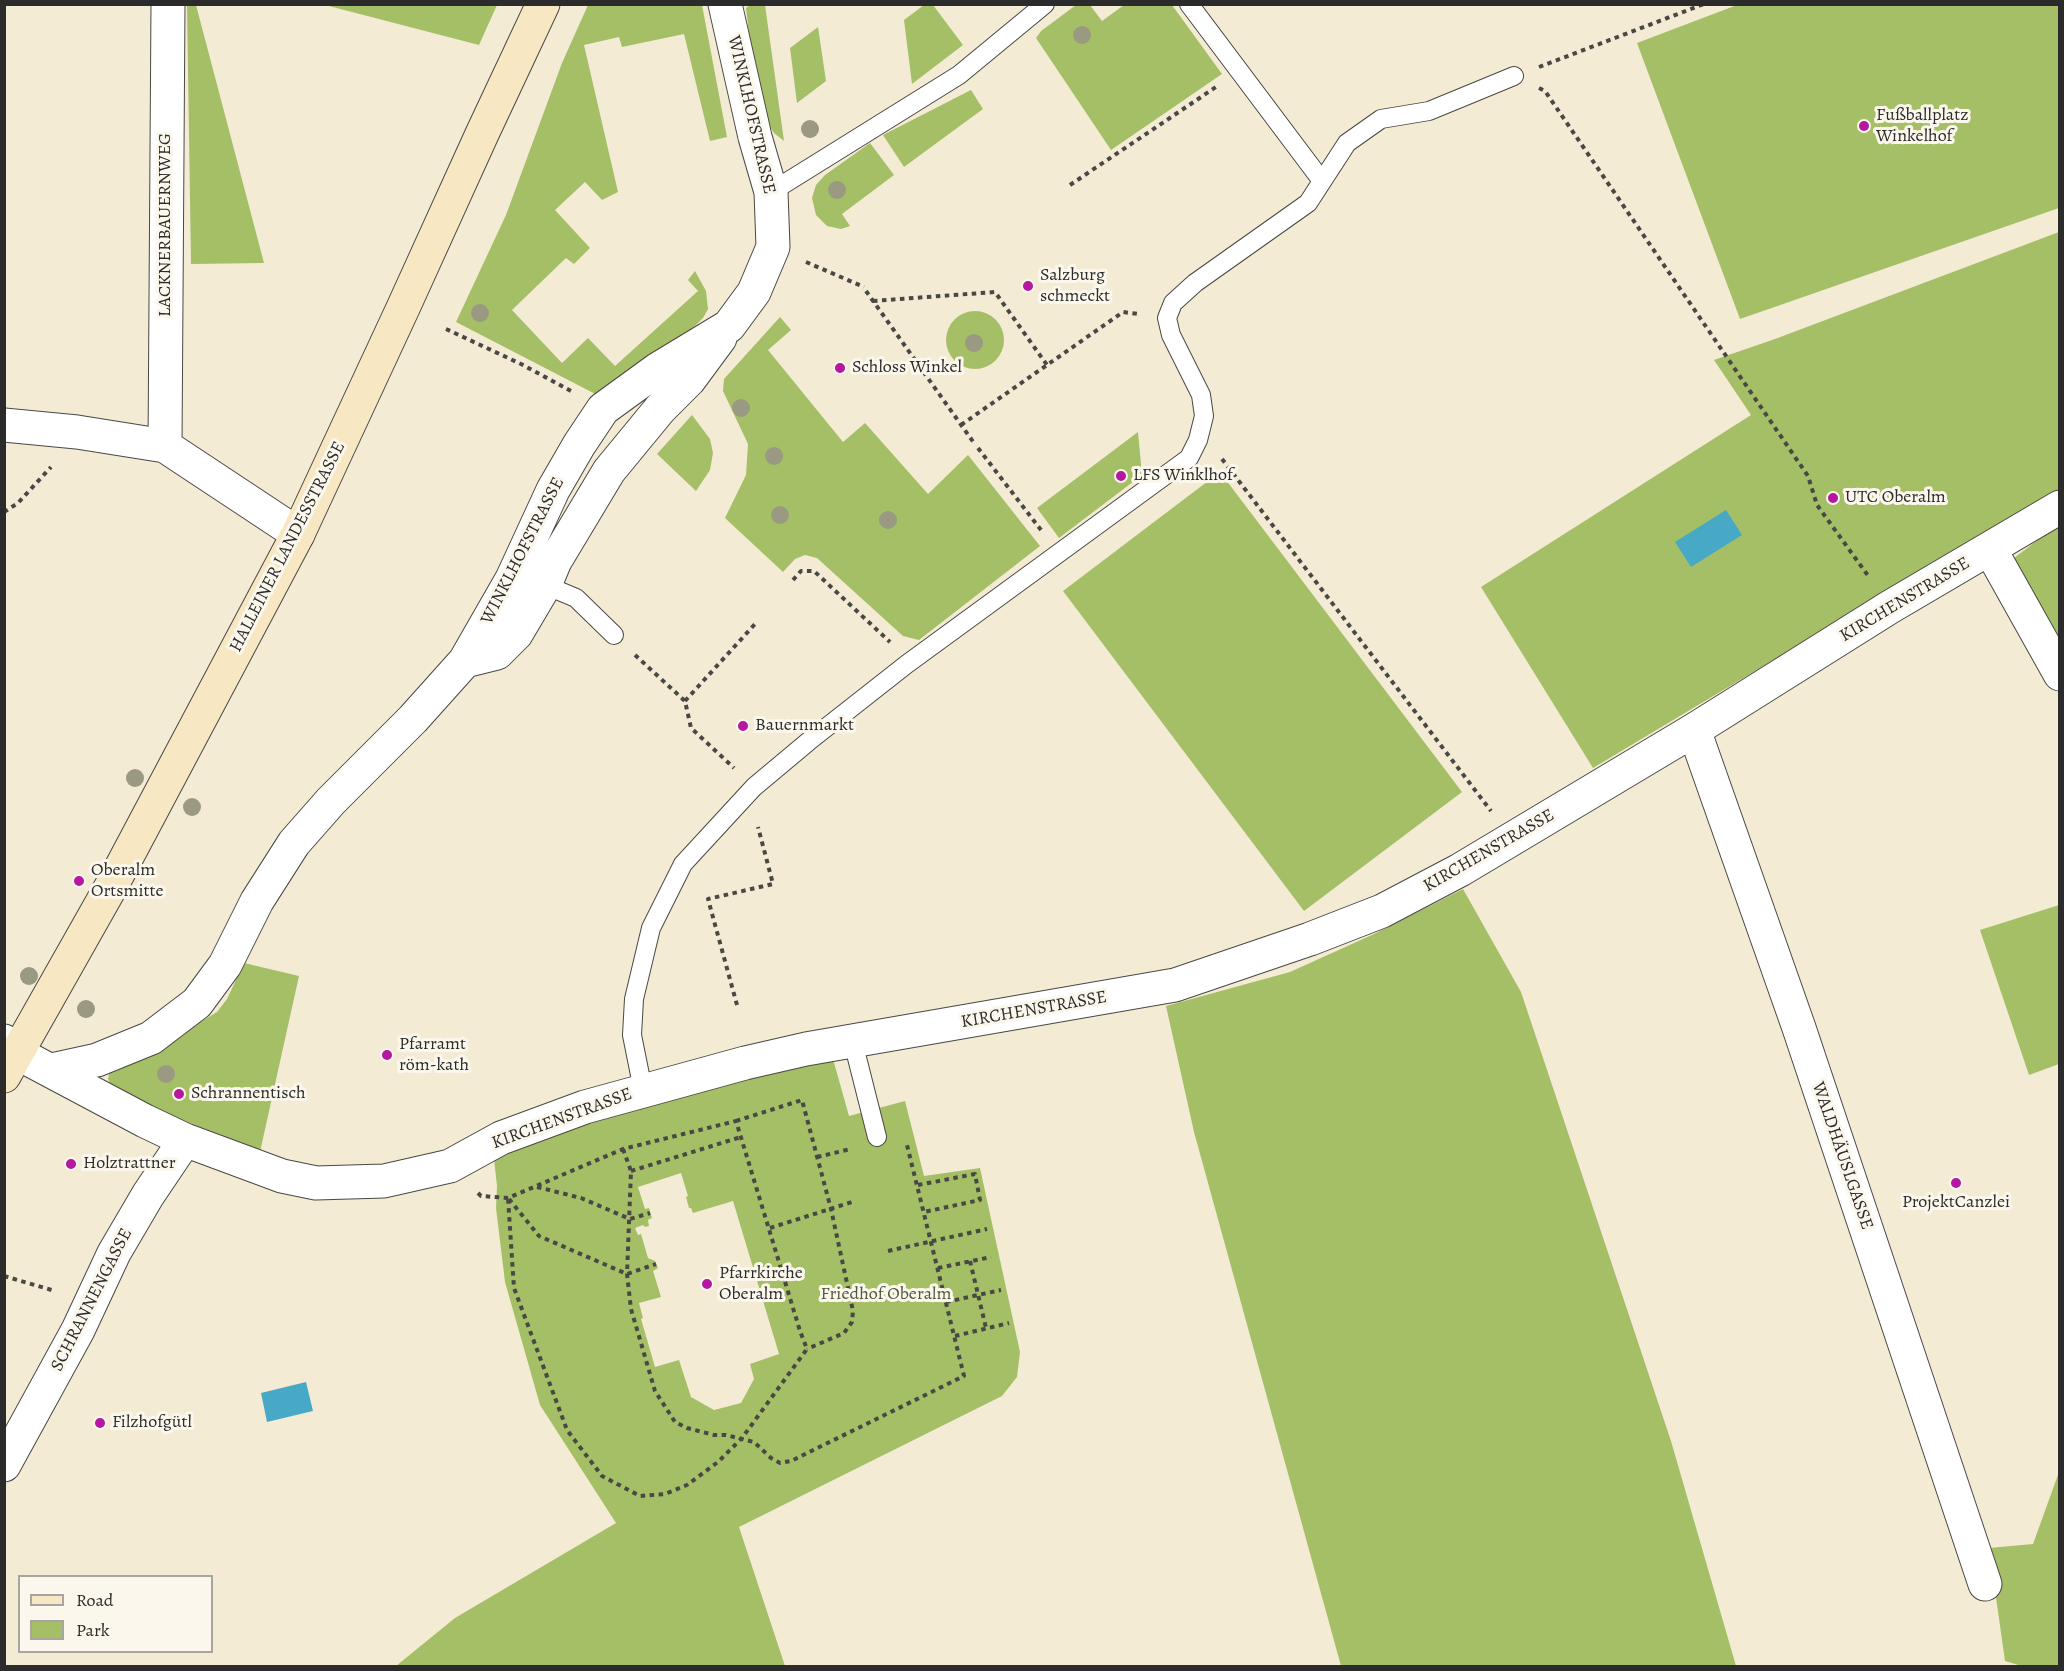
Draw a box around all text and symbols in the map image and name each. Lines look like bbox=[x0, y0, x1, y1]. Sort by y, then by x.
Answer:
street label: WINKLHOFSTRASSE bbox=[722, 34, 780, 196]
place label: Fußballplatz Winkelhof bbox=[1876, 105, 1968, 148]
marker: Fußballplatz Winkelhof bbox=[1857, 119, 1871, 133]
street label: LACKNERBAUERNWEG bbox=[155, 133, 177, 317]
place label: Salzburg schmeckt bbox=[1040, 265, 1110, 308]
marker: Salzburg schmeckt bbox=[1021, 279, 1035, 293]
place label: Schloss Winkel bbox=[852, 357, 962, 379]
marker: Schloss Winkel bbox=[833, 361, 847, 375]
street label: HALLEINER LANDESSTRASSE bbox=[225, 438, 351, 656]
place label: LFS Winklhof bbox=[1133, 465, 1233, 487]
marker: LFS Winklhof bbox=[1114, 469, 1128, 483]
street label: WINKLHOFSTRASSE bbox=[477, 474, 569, 628]
place label: UTC Oberalm bbox=[1845, 487, 1946, 509]
marker: UTC Oberalm bbox=[1826, 491, 1840, 505]
street label: KIRCHENSTRASSE bbox=[1836, 553, 1974, 647]
place label: Bauernmarkt bbox=[755, 715, 854, 737]
marker: Bauernmarkt bbox=[736, 719, 750, 733]
street label: KIRCHENSTRASSE bbox=[1420, 805, 1558, 897]
place label: Oberalm Ortsmitte bbox=[91, 860, 164, 902]
marker: Oberalm Ortsmitte bbox=[72, 874, 86, 888]
street label: KIRCHENSTRASSE bbox=[959, 987, 1109, 1033]
place label: Pfarramt röm-kath bbox=[399, 1034, 469, 1076]
marker: Pfarramt röm-kath bbox=[380, 1048, 394, 1062]
street label: WALDHÄUSLGASSE bbox=[1807, 1079, 1877, 1233]
place label: Schrannentisch bbox=[191, 1083, 306, 1105]
street label: KIRCHENSTRASSE bbox=[489, 1084, 635, 1154]
marker: Schrannentisch bbox=[172, 1087, 186, 1101]
place label: Holztrattner bbox=[83, 1153, 176, 1175]
marker: Holztrattner bbox=[64, 1157, 78, 1171]
marker: ProjektCanzlei bbox=[1949, 1176, 1963, 1190]
place label: ProjektCanzlei bbox=[1902, 1192, 2010, 1214]
street label: SCHRANNENGASSE bbox=[47, 1225, 137, 1375]
place label: Pfarrkirche Oberalm bbox=[719, 1263, 803, 1306]
marker: Pfarrkirche Oberalm bbox=[700, 1277, 714, 1291]
park label: Friedhof Oberalm bbox=[821, 1284, 951, 1306]
place label: Filzhofgütl bbox=[112, 1412, 192, 1434]
marker: Filzhofgütl bbox=[93, 1416, 107, 1430]
legend bbox=[18, 1575, 213, 1653]
text: Road bbox=[76, 1588, 113, 1612]
text: Park bbox=[76, 1618, 110, 1642]

